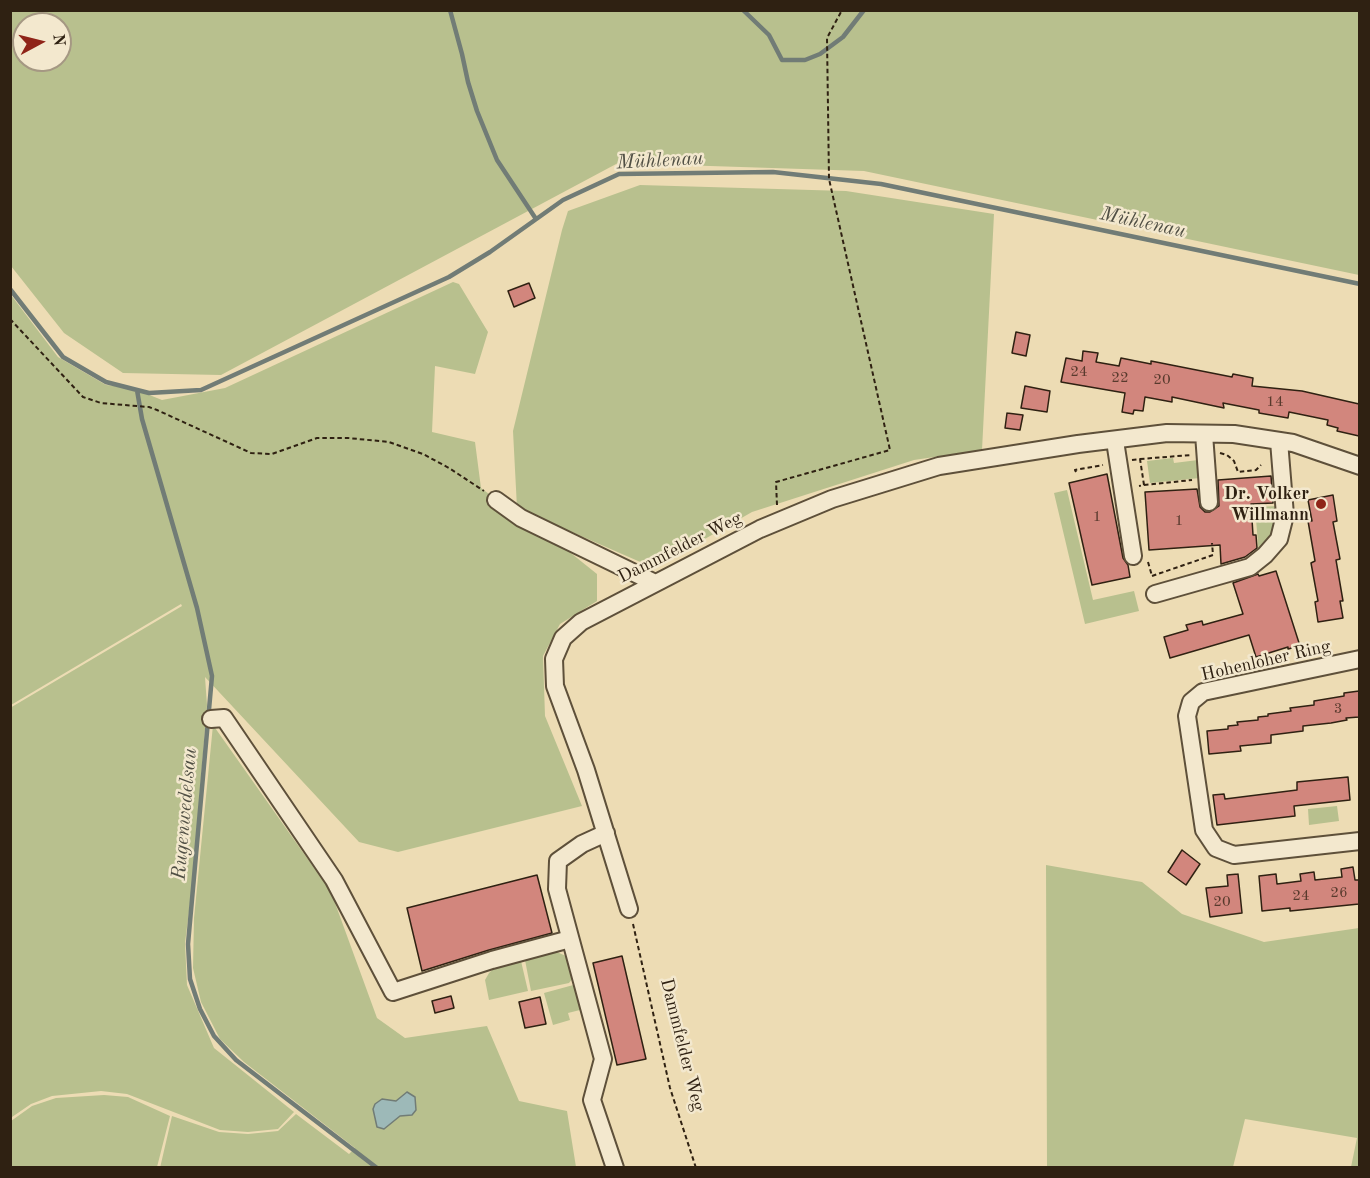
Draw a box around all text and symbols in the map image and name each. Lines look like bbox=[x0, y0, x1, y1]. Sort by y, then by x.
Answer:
north arrow bbox=[12, 12, 72, 72]
text: N bbox=[49, 33, 67, 47]
water label: Mühlenau bbox=[616, 147, 704, 175]
water label: Mühlenau bbox=[1098, 202, 1188, 244]
house number: 24 bbox=[1070, 363, 1088, 381]
house number: 22 bbox=[1111, 369, 1129, 387]
house number: 20 bbox=[1153, 371, 1171, 389]
house number: 14 bbox=[1266, 393, 1284, 411]
place label: Dr. Volker Willmann bbox=[1224, 483, 1309, 526]
marker: Dr. Volker Willmann bbox=[1314, 497, 1328, 511]
street label: Dammfelder Weg bbox=[614, 507, 746, 589]
house number: 1 bbox=[1093, 508, 1101, 526]
house number: 1 bbox=[1175, 512, 1183, 530]
street label: Hohenloher Ring bbox=[1199, 636, 1333, 686]
house number: 3 bbox=[1334, 700, 1342, 718]
water label: Rugenwedelsau bbox=[167, 747, 203, 881]
house number: 26 bbox=[1330, 884, 1348, 902]
house number: 24 bbox=[1292, 887, 1310, 905]
house number: 20 bbox=[1213, 893, 1231, 911]
street label: Dammfelder Weg bbox=[655, 976, 709, 1114]

